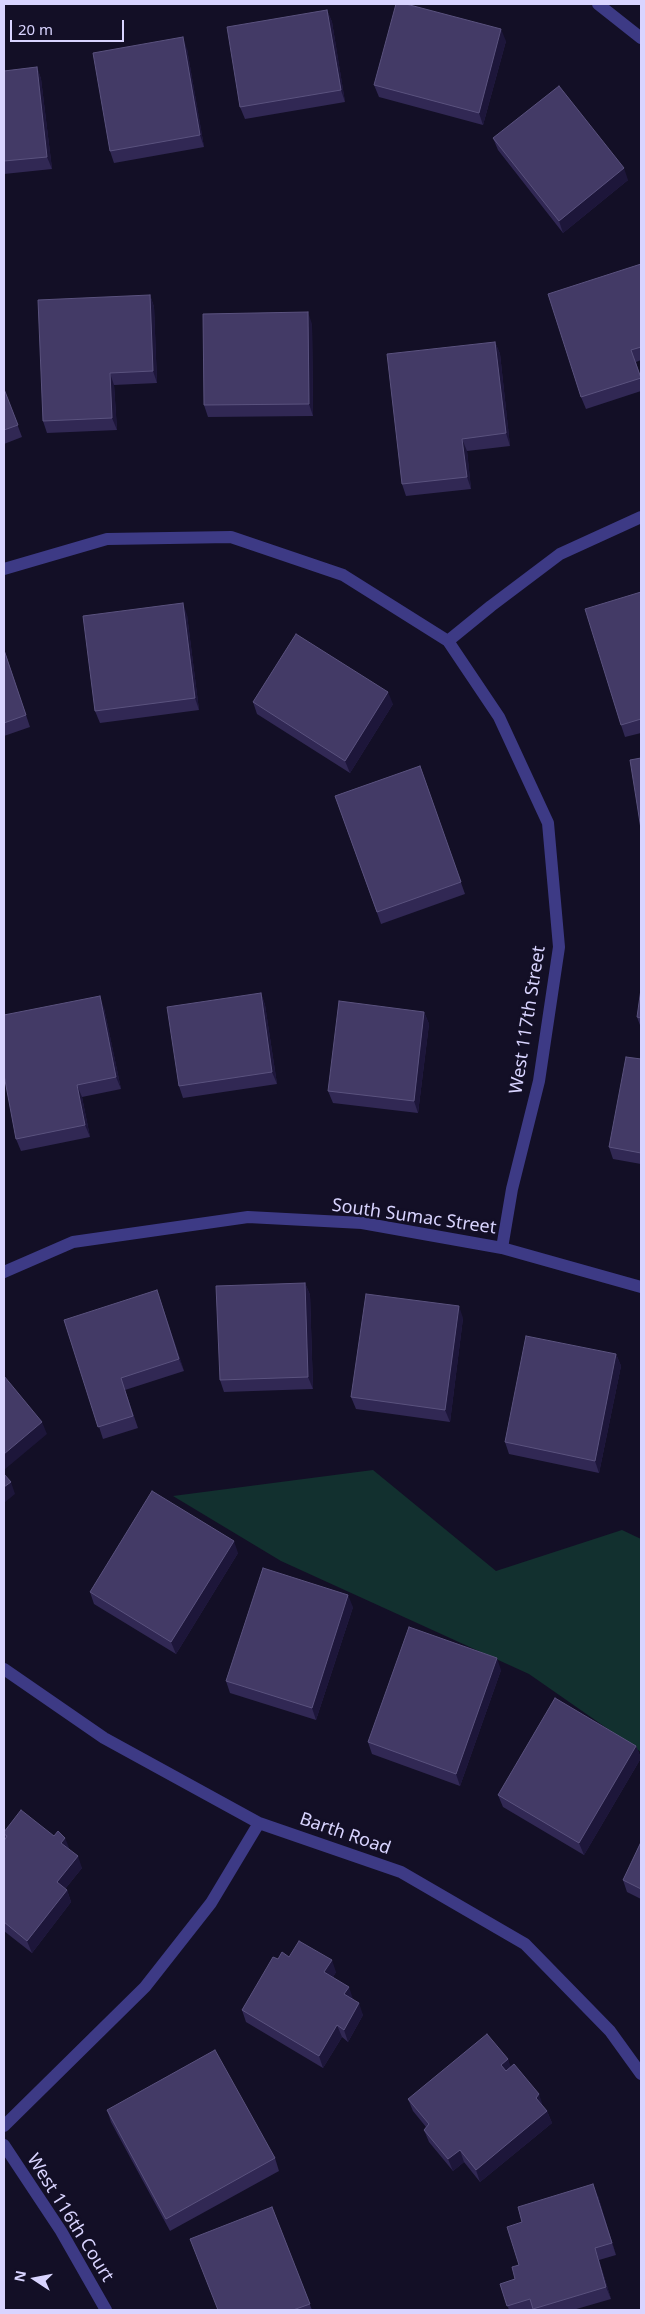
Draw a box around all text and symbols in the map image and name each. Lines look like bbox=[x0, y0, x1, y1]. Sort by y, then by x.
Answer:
scale bar bbox=[12, 10, 126, 42]
text: 20 m bbox=[18, 19, 53, 39]
street label: West 117th Street bbox=[506, 944, 550, 1096]
street label: South Sumac Street bbox=[330, 1195, 498, 1239]
street label: Barth Road bbox=[297, 1808, 393, 1860]
street label: West 116th Court bbox=[22, 2150, 118, 2286]
north arrow bbox=[10, 2254, 60, 2304]
text: N bbox=[9, 2269, 30, 2283]

